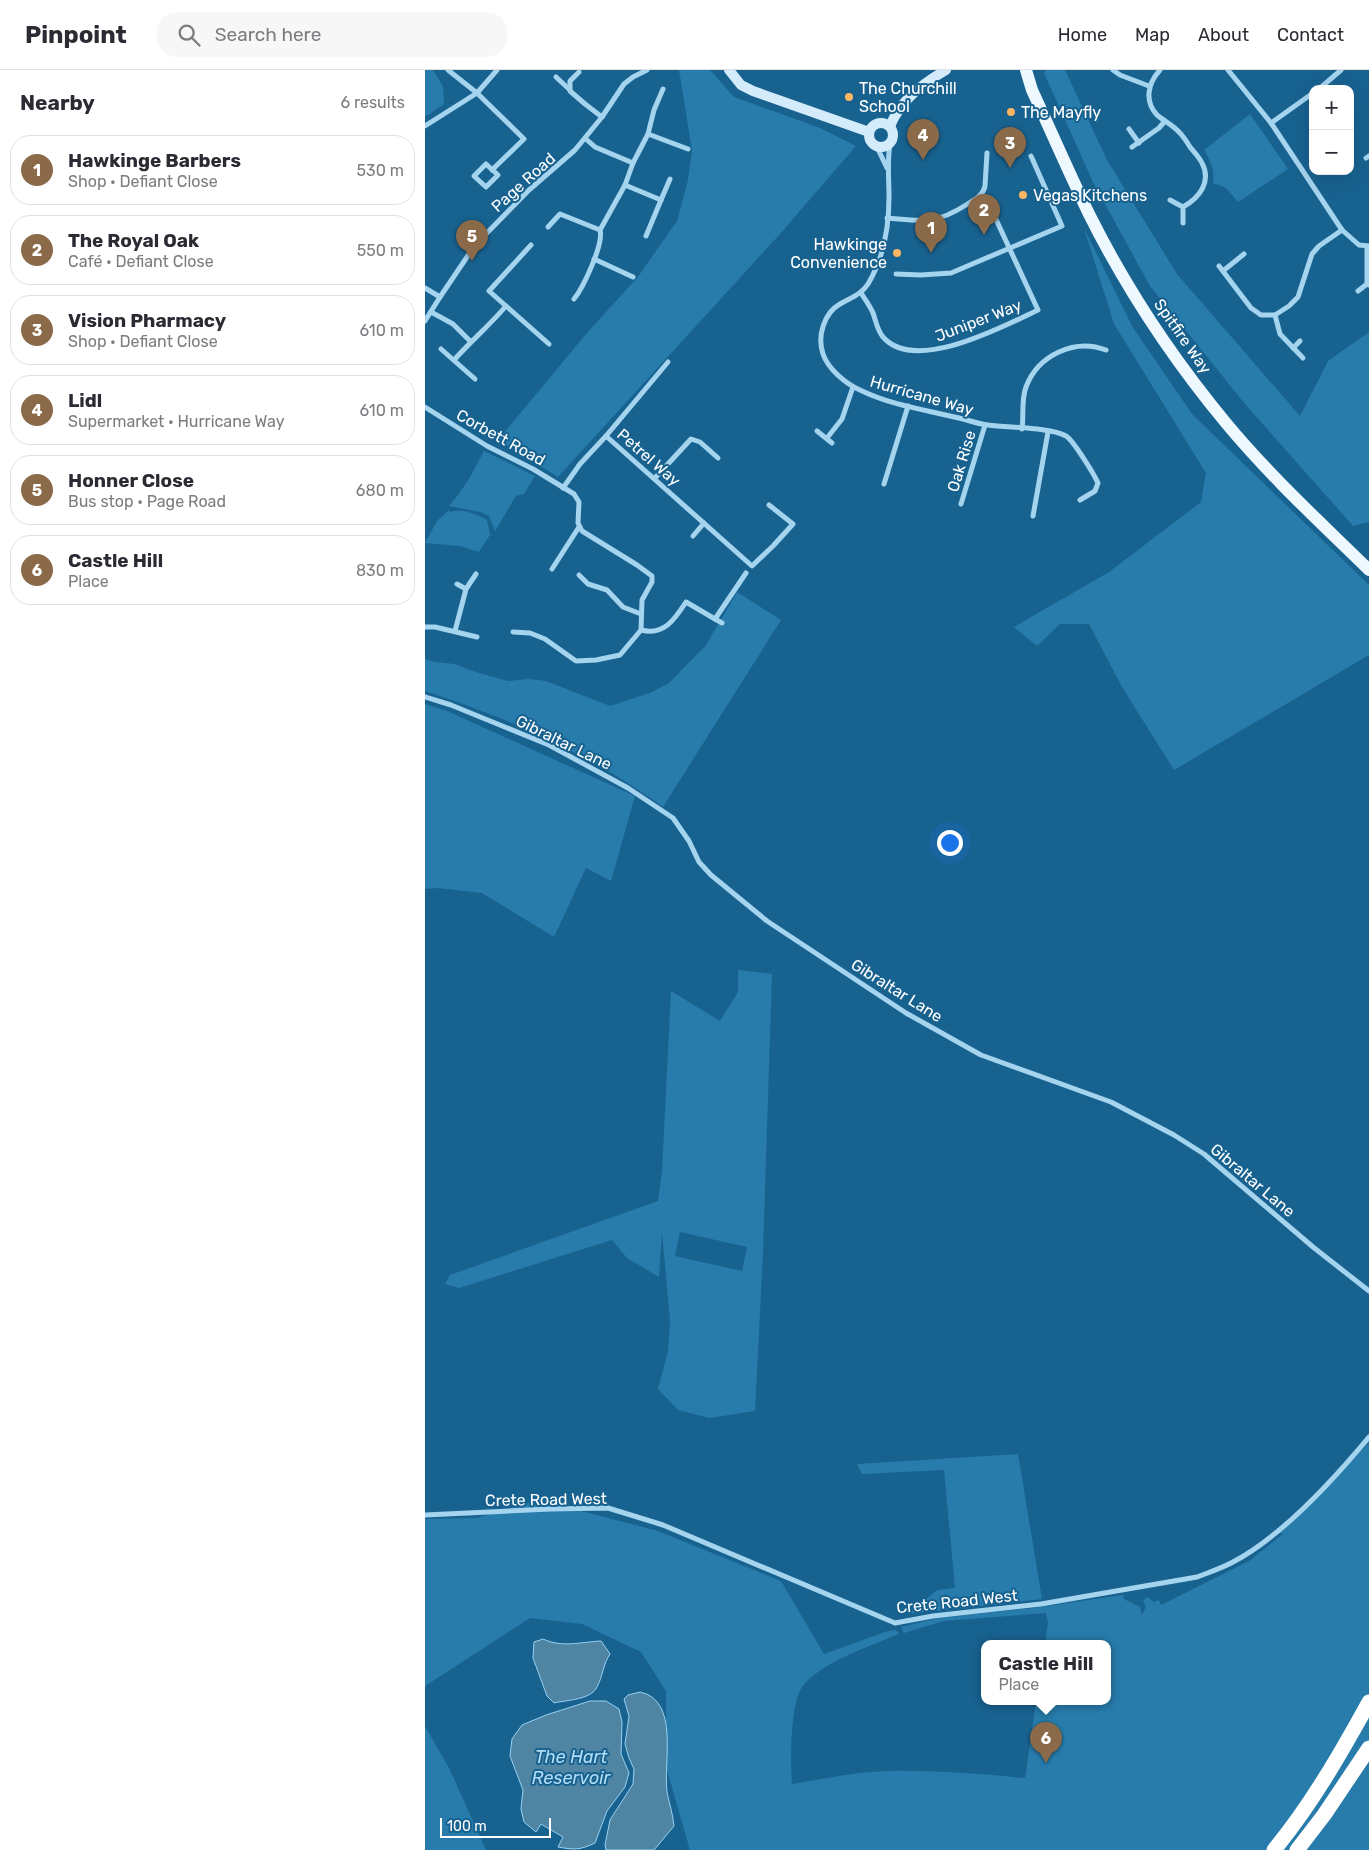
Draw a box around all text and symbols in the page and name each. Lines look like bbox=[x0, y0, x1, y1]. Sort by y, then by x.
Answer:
search box bbox=[157, 12, 507, 57]
text: Pinpoint bbox=[25, 21, 127, 49]
icon: search bbox=[175, 21, 203, 49]
text: Search here bbox=[215, 23, 321, 46]
text: Home bbox=[1058, 24, 1107, 46]
text: Map bbox=[1135, 24, 1170, 46]
text: About bbox=[1198, 24, 1249, 46]
text: Contact bbox=[1277, 24, 1344, 46]
place label: The Churchill School bbox=[859, 79, 957, 116]
map controls bbox=[1309, 85, 1354, 175]
button: + bbox=[1309, 85, 1354, 130]
text: Nearby bbox=[20, 90, 95, 115]
marker: The Churchill School bbox=[843, 91, 855, 103]
text: 6 results bbox=[340, 93, 405, 112]
place label: The Mayfly bbox=[1021, 103, 1101, 122]
marker: The Mayfly bbox=[1005, 106, 1017, 118]
pin: 4 bbox=[907, 119, 939, 160]
pin: 3 bbox=[994, 127, 1026, 168]
button: − bbox=[1309, 130, 1354, 175]
text: Hawkinge Barbers bbox=[68, 149, 241, 172]
street label: Page Road bbox=[488, 149, 559, 216]
text: 1 bbox=[33, 161, 41, 180]
text: 530 m bbox=[357, 161, 404, 180]
text: Shop · Defiant Close bbox=[68, 172, 218, 191]
place label: Vegas Kitchens bbox=[1033, 186, 1147, 205]
marker: Vegas Kitchens bbox=[1017, 189, 1029, 201]
pin: 2 bbox=[968, 194, 1000, 235]
pin: 1 bbox=[915, 212, 947, 253]
pin: 5 bbox=[456, 220, 488, 261]
text: The Royal Oak bbox=[68, 229, 199, 252]
place label: Hawkinge Convenience bbox=[790, 235, 887, 272]
text: 2 bbox=[32, 241, 42, 260]
text: 550 m bbox=[357, 241, 404, 260]
marker: Hawkinge Convenience bbox=[891, 247, 903, 259]
text: Café · Defiant Close bbox=[68, 252, 214, 271]
street label: Juniper Way bbox=[932, 295, 1024, 346]
street label: Spitfire Way bbox=[1150, 295, 1215, 377]
text: Vision Pharmacy bbox=[68, 309, 226, 332]
text: 3 bbox=[32, 321, 42, 340]
text: 610 m bbox=[360, 321, 404, 340]
text: Shop · Defiant Close bbox=[68, 332, 218, 351]
street label: Hurricane Way bbox=[868, 372, 976, 419]
text: Lidl bbox=[68, 389, 102, 412]
text: 4 bbox=[32, 401, 42, 420]
text: 610 m bbox=[360, 401, 404, 420]
street label: Corbett Road bbox=[453, 405, 549, 470]
text: Supermarket · Hurricane Way bbox=[68, 412, 284, 431]
street label: Petrel Way bbox=[613, 425, 684, 490]
street label: Oak Rise bbox=[943, 428, 980, 494]
text: Honner Close bbox=[68, 469, 194, 492]
text: 5 bbox=[32, 481, 42, 500]
text: 680 m bbox=[356, 481, 404, 500]
text: Bus stop · Page Road bbox=[68, 492, 226, 511]
text: Castle Hill bbox=[68, 549, 163, 572]
text: 6 bbox=[32, 561, 42, 580]
text: 830 m bbox=[356, 561, 404, 580]
text: Place bbox=[68, 572, 109, 591]
street label: Gibraltar Lane bbox=[513, 711, 615, 774]
your location bbox=[937, 830, 963, 856]
street label: Gibraltar Lane bbox=[848, 955, 946, 1026]
street label: Gibraltar Lane bbox=[1207, 1140, 1299, 1221]
street label: Crete Road West bbox=[485, 1489, 607, 1510]
street label: Crete Road West bbox=[895, 1586, 1019, 1617]
popup bbox=[981, 1640, 1111, 1705]
text: Castle Hill bbox=[998, 1652, 1094, 1675]
text: Place bbox=[998, 1675, 1039, 1694]
pin: 6 bbox=[1030, 1722, 1062, 1763]
water label: The Hart Reservoir bbox=[532, 1746, 612, 1789]
scale bar bbox=[440, 1815, 551, 1838]
text: 100 m bbox=[447, 1818, 487, 1835]

